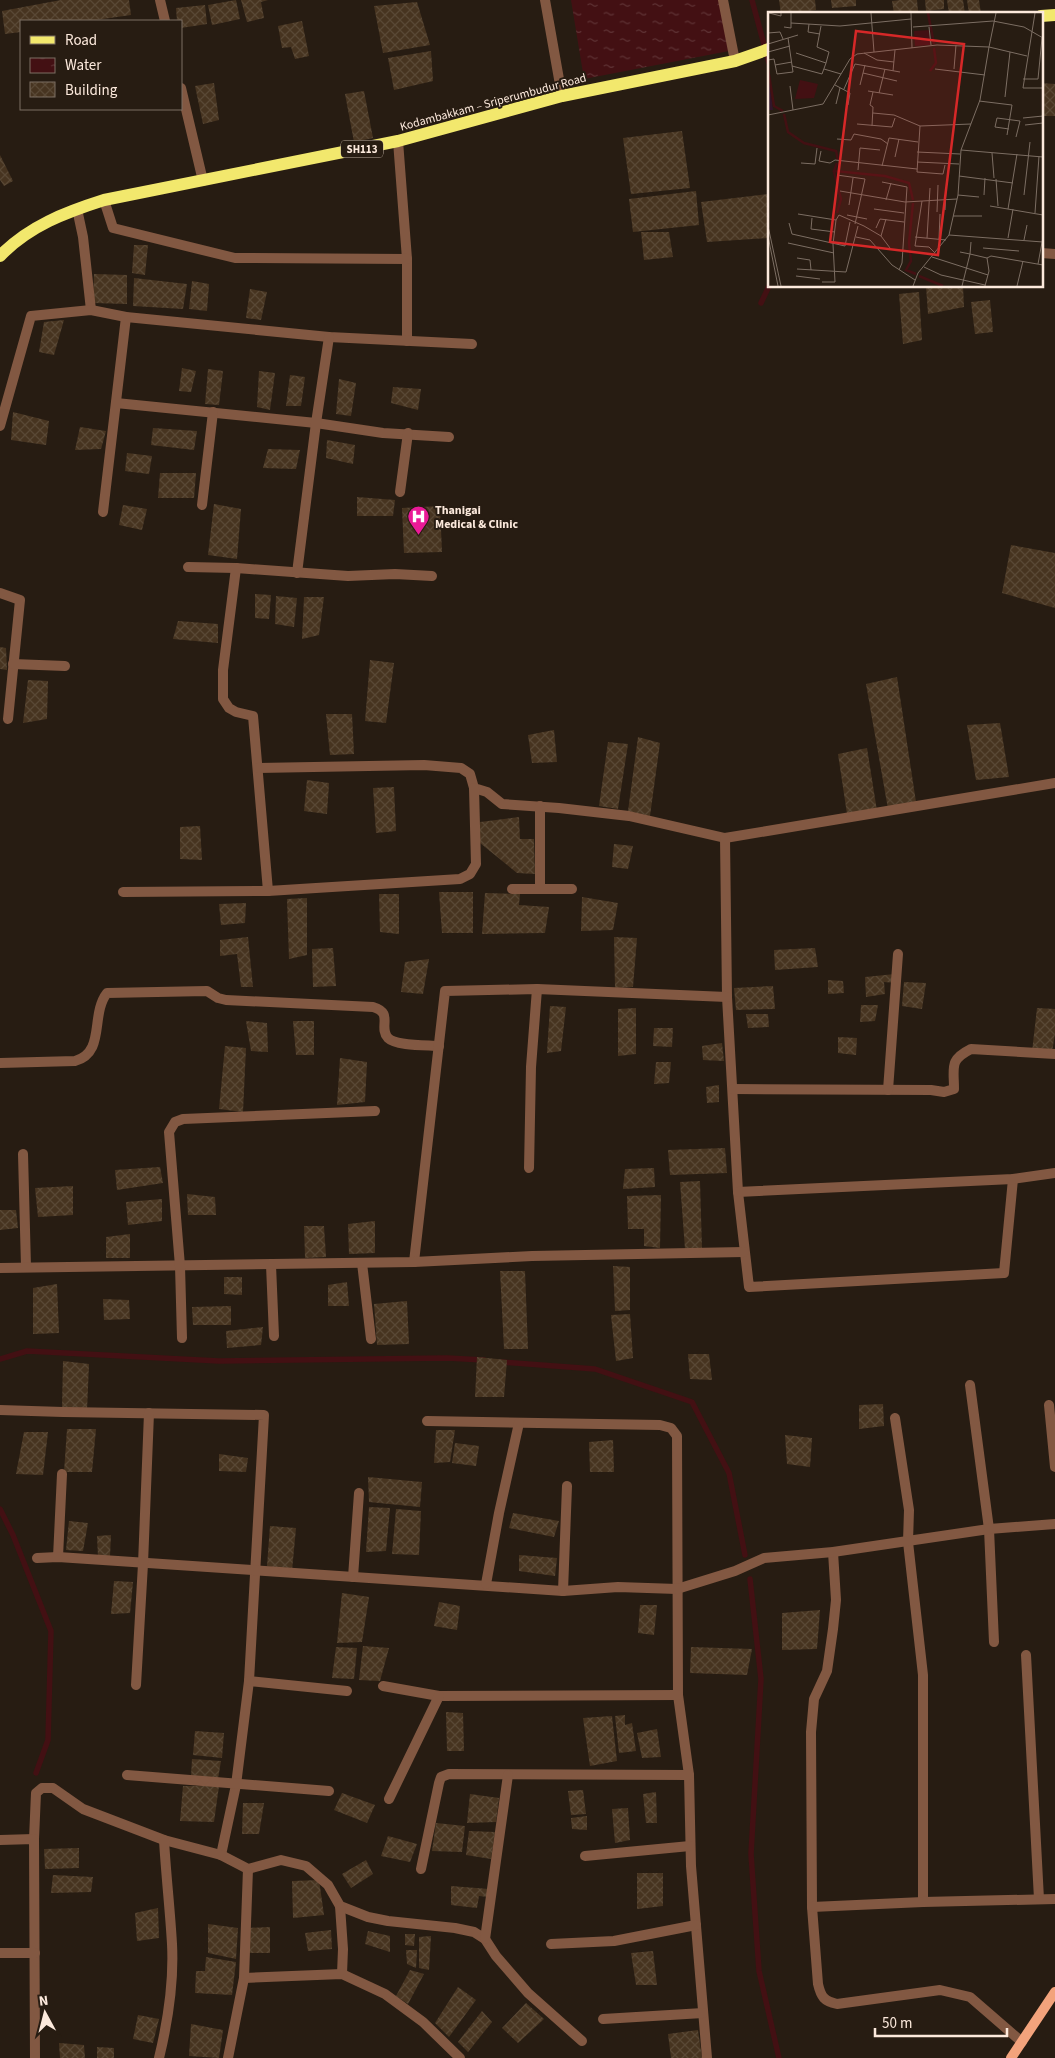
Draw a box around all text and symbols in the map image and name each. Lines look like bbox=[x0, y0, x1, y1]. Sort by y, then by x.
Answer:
inset map bbox=[768, 12, 1042, 288]
legend bbox=[20, 20, 182, 110]
text: Road bbox=[65, 30, 97, 51]
text: Water bbox=[65, 55, 102, 76]
street label: Kodambakkam – Sriperumbudur Road bbox=[398, 69, 588, 136]
text: Building bbox=[65, 80, 118, 101]
road number: SH113 bbox=[341, 140, 383, 158]
place label: Thanigai Medical & Clinic bbox=[435, 502, 519, 533]
hospital icon: Thanigai Medical & Clinic bbox=[407, 505, 431, 536]
north arrow bbox=[20, 1988, 70, 2038]
text: N bbox=[38, 1991, 49, 2012]
scale bar bbox=[875, 2006, 1008, 2038]
text: 50 m bbox=[882, 2013, 912, 2034]

